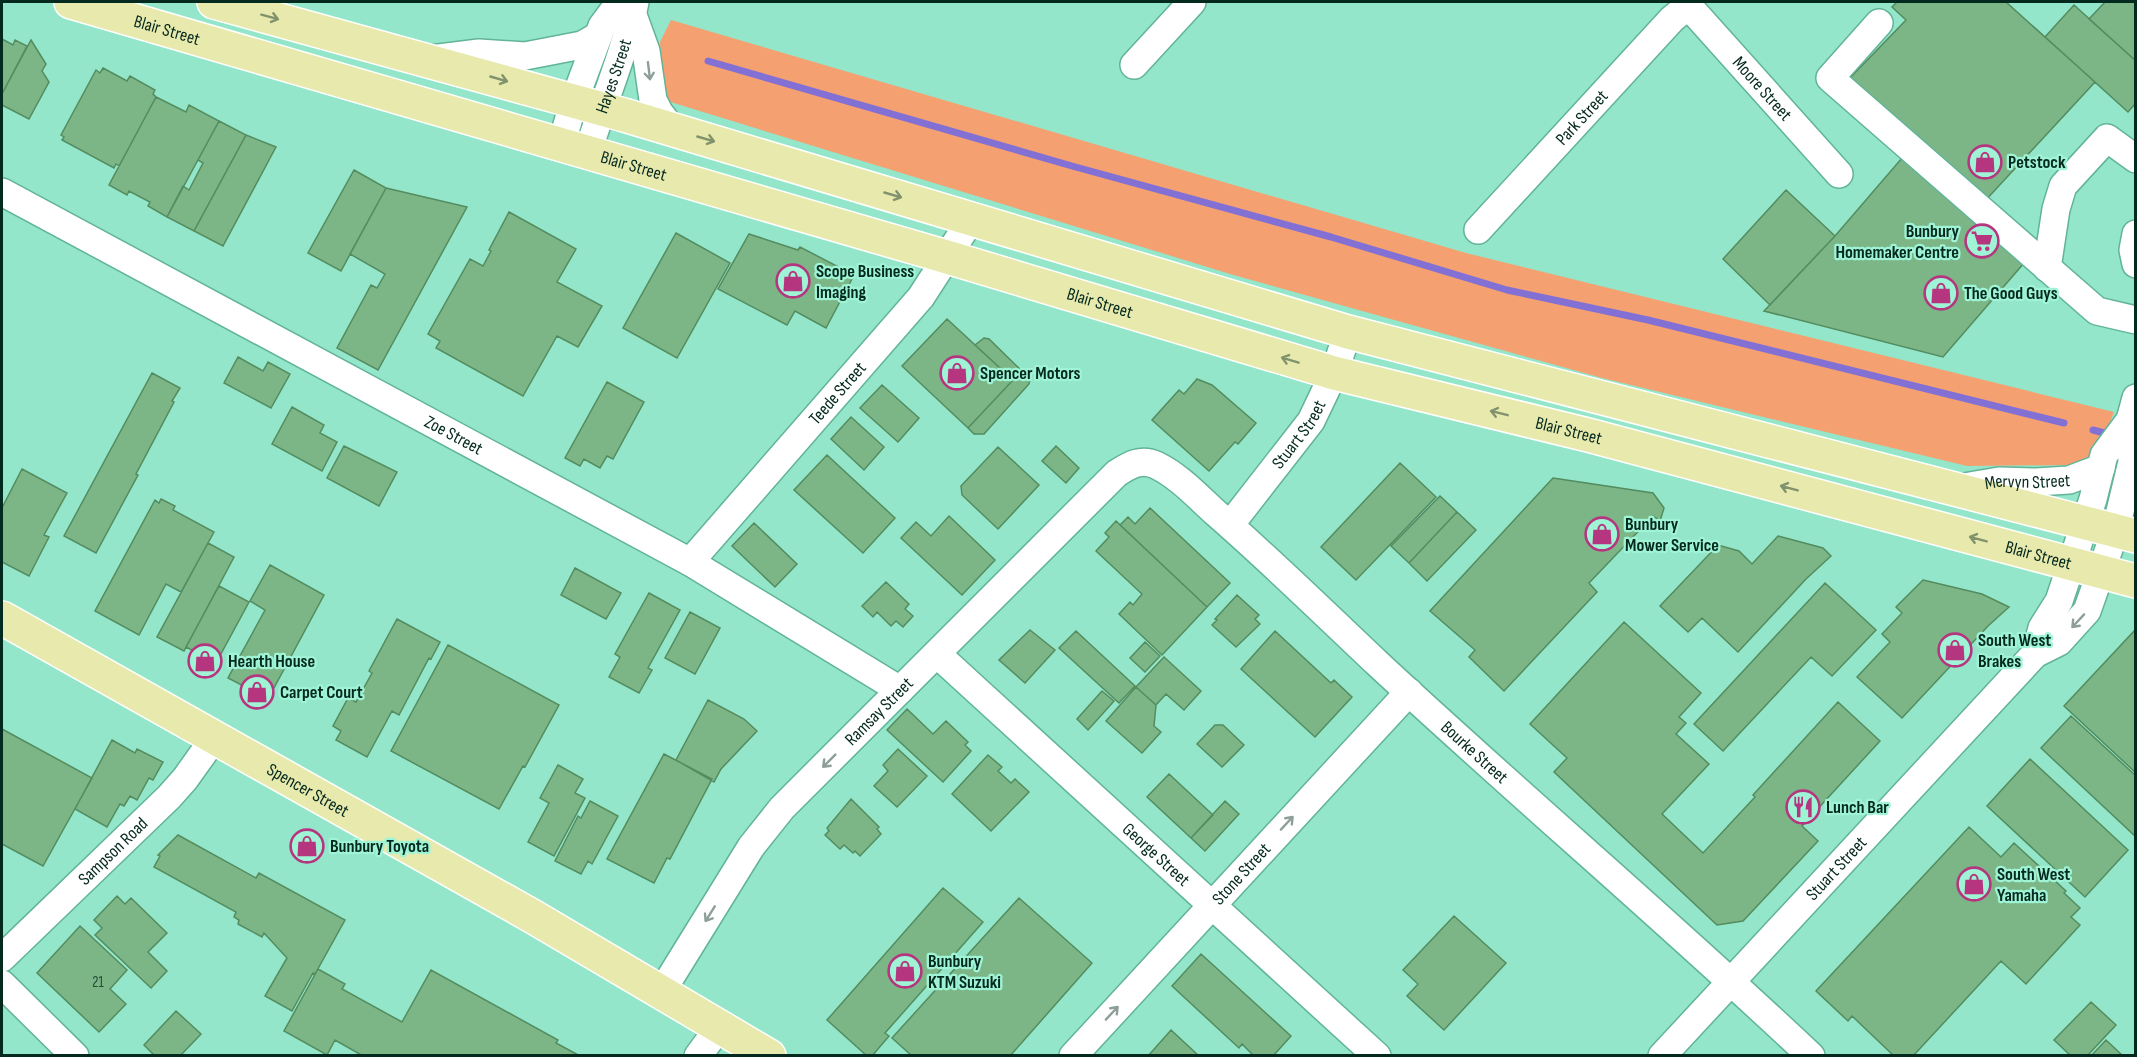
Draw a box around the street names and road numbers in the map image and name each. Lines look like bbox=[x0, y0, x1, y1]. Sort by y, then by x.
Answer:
street label: Blair Street bbox=[132, 10, 203, 50]
street label: Hayes Street bbox=[591, 36, 636, 116]
street label: Moore Street bbox=[1728, 52, 1797, 125]
street label: Park Street bbox=[1551, 85, 1612, 149]
street label: Blair Street bbox=[598, 146, 670, 185]
street label: Blair Street bbox=[1064, 283, 1136, 323]
street label: Teede Street bbox=[804, 357, 871, 429]
street label: Stuart Street bbox=[1267, 396, 1330, 473]
street label: Zoe Street bbox=[421, 411, 487, 459]
street label: Blair Street bbox=[1533, 412, 1605, 449]
street label: Mervyn Street bbox=[1983, 469, 2071, 494]
street label: Blair Street bbox=[2003, 536, 2074, 574]
street label: Ramsay Street bbox=[840, 672, 918, 750]
street label: Bourke Street bbox=[1437, 716, 1513, 788]
street label: Spencer Street bbox=[263, 759, 353, 822]
street label: Sampson Road bbox=[74, 813, 152, 889]
street label: George Street bbox=[1118, 818, 1195, 891]
street label: Stuart Street bbox=[1801, 832, 1871, 905]
street label: Stone Street bbox=[1208, 838, 1275, 909]

